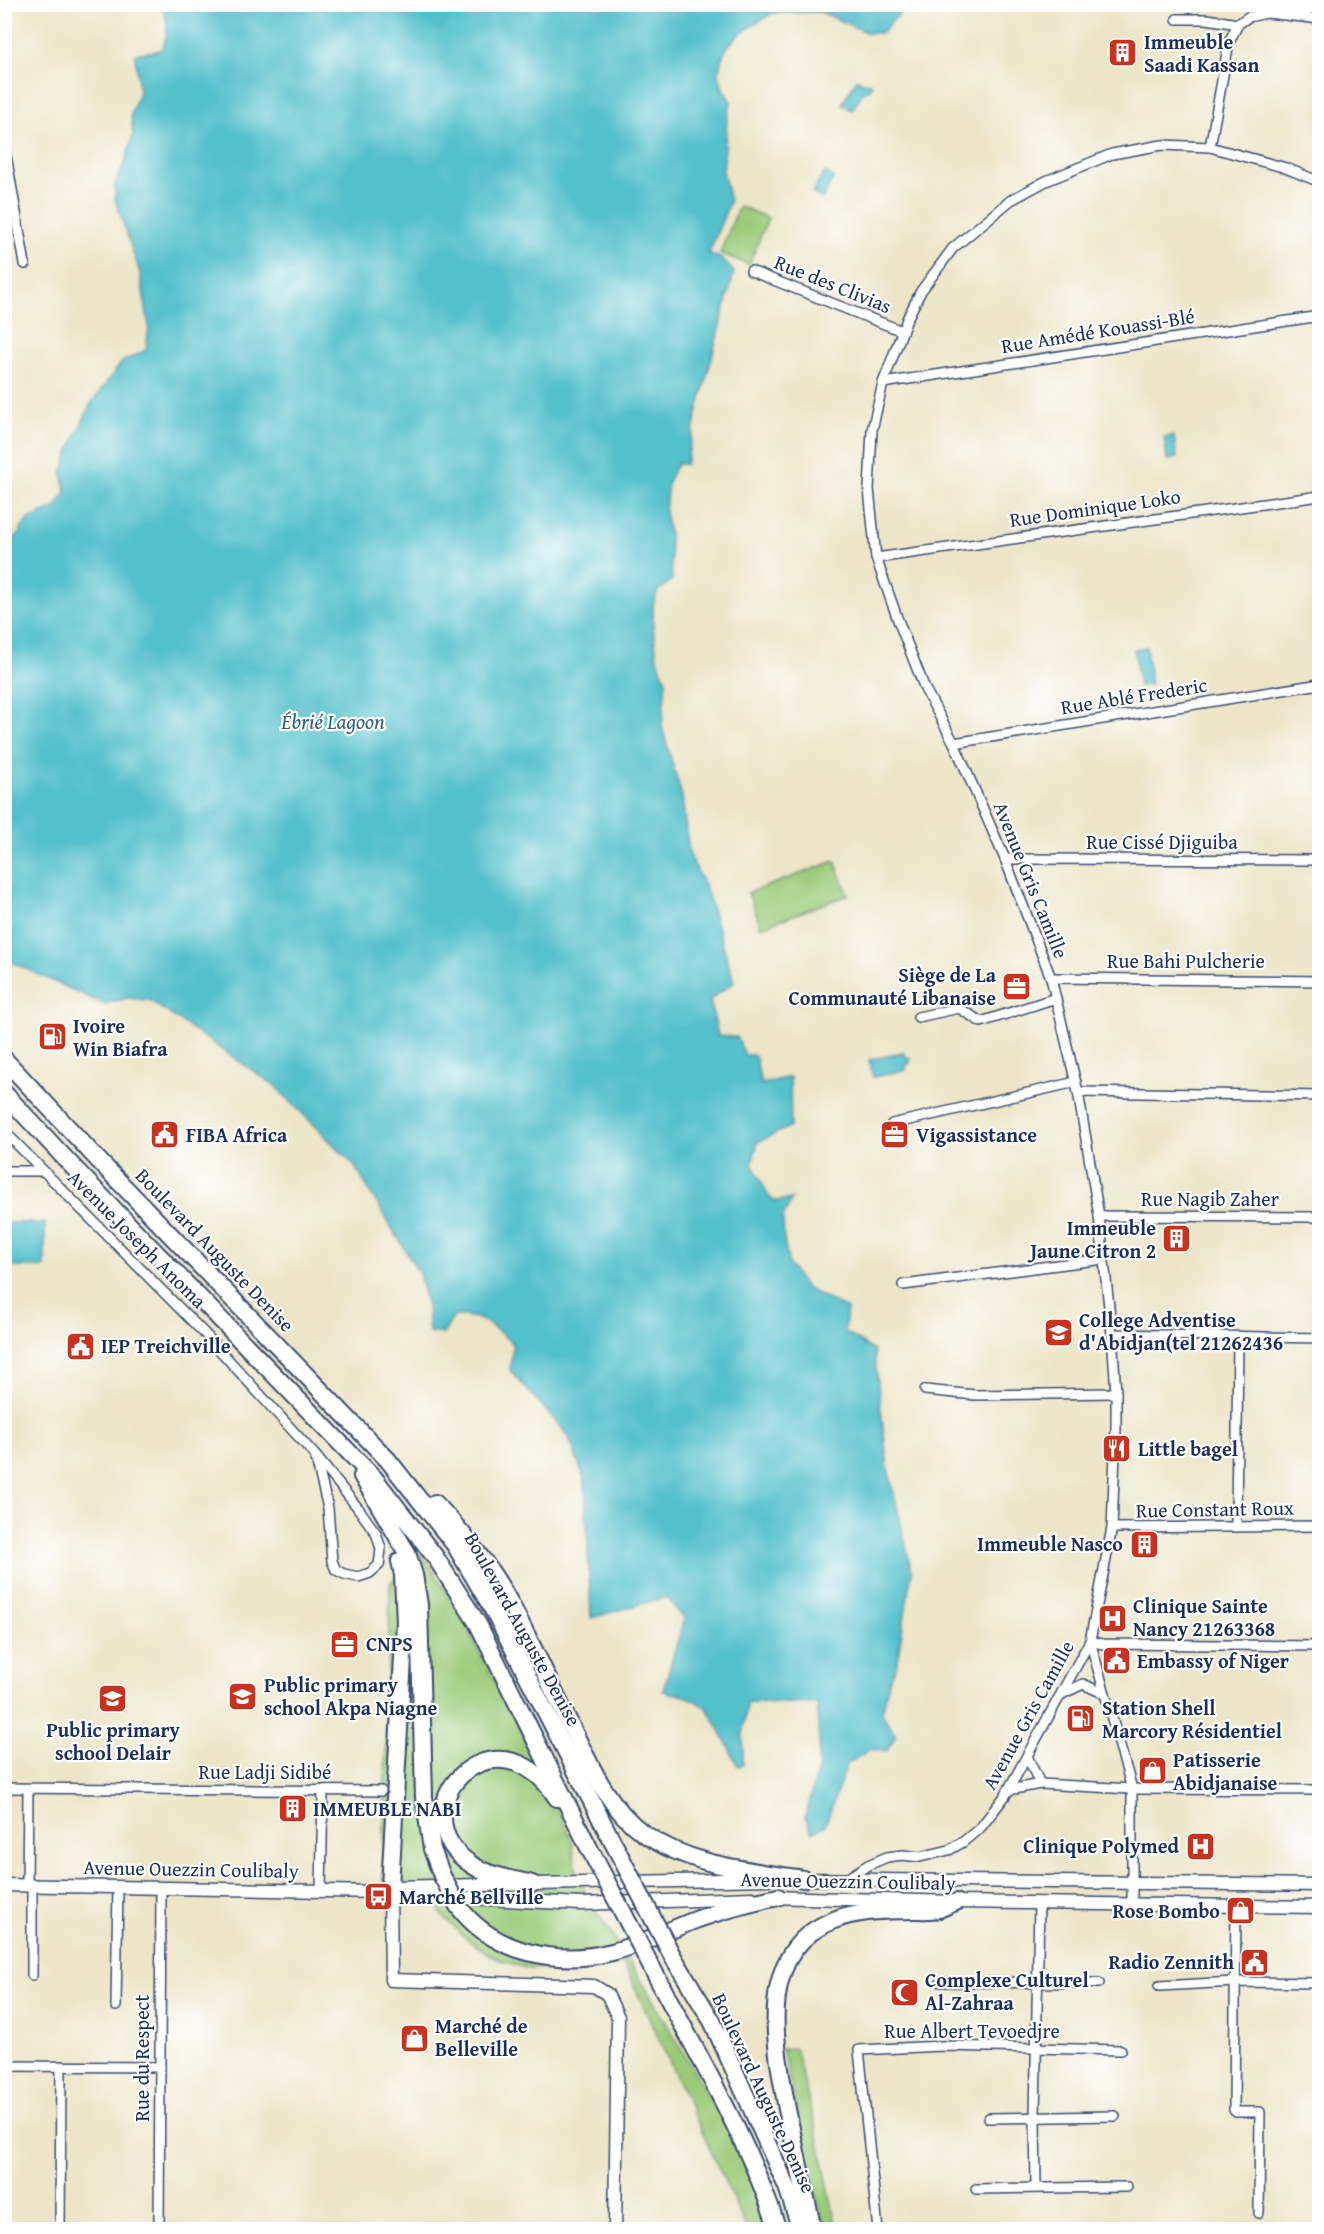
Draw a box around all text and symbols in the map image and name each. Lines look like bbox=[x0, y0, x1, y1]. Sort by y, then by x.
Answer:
place label: Immeuble Saadi Kassan bbox=[1144, 27, 1259, 79]
building icon: Immeuble Saadi Kassan bbox=[1107, 37, 1139, 69]
street label: Rue des Clivias bbox=[770, 247, 896, 320]
street label: Rue Amédé Kouassi-Blé bbox=[999, 301, 1197, 360]
street label: Rue Dominique Loko bbox=[1008, 481, 1182, 534]
street label: Rue Ablé Frederic bbox=[1059, 670, 1209, 721]
water label: Ébrié Lagoon bbox=[280, 706, 385, 737]
street label: Avenue Gris Camille bbox=[987, 797, 1076, 963]
street label: Rue Cissé Djiguiba bbox=[1086, 827, 1238, 856]
street label: Rue Bahi Pulcherie bbox=[1107, 946, 1265, 975]
place label: Siège de La Communauté Libanaise bbox=[788, 960, 997, 1012]
office icon: Siège de La Communauté Libanaise bbox=[1001, 970, 1033, 1002]
place label: Ivoire Win Biafra bbox=[73, 1011, 168, 1063]
fuel station icon: Ivoire Win Biafra bbox=[36, 1021, 68, 1053]
public building icon: FIBA Africa bbox=[149, 1119, 181, 1151]
office icon: Vigassistance bbox=[879, 1119, 911, 1151]
place label: FIBA Africa bbox=[186, 1120, 288, 1149]
place label: Vigassistance bbox=[916, 1120, 1037, 1149]
street label: Boulevard Auguste Denise bbox=[129, 1161, 301, 1338]
street label: Avenue Joseph Anoma bbox=[62, 1163, 214, 1315]
street label: Rue Nagib Zaher bbox=[1141, 1184, 1279, 1213]
place label: Immeuble Jaune Citron 2 bbox=[1027, 1213, 1156, 1265]
building icon: Immeuble Jaune Citron 2 bbox=[1161, 1223, 1193, 1255]
place label: College Adventise d'Abidjan(tel 21262436 bbox=[1079, 1305, 1283, 1357]
school or university icon: College Adventise d'Abidjan(tel 21262436 bbox=[1042, 1316, 1074, 1348]
public building icon: IEP Treichville bbox=[64, 1330, 96, 1362]
place label: IEP Treichville bbox=[101, 1331, 231, 1360]
restaurant icon: Little bagel bbox=[1101, 1433, 1133, 1465]
place label: Little bagel bbox=[1138, 1434, 1238, 1463]
street label: Rue Constant Roux bbox=[1136, 1493, 1295, 1524]
street label: Boulevard Auguste Denise bbox=[458, 1527, 589, 1731]
building icon: Immeuble Nasco bbox=[1128, 1528, 1160, 1560]
place label: Immeuble Nasco bbox=[977, 1529, 1123, 1558]
place label: Clinique Sainte Nancy 21263368 bbox=[1133, 1591, 1275, 1643]
hospital icon: Clinique Sainte Nancy 21263368 bbox=[1096, 1602, 1128, 1634]
office icon: CNPS bbox=[329, 1628, 361, 1660]
place label: CNPS bbox=[366, 1629, 413, 1658]
street label: Avenue Gris Camille bbox=[974, 1635, 1081, 1795]
public building icon: Embassy of Niger bbox=[1100, 1645, 1132, 1677]
place label: Embassy of Niger bbox=[1137, 1646, 1289, 1675]
place label: Public primary school Akpa Niagne bbox=[264, 1670, 438, 1722]
school or university icon: Public primary school Akpa Niagne bbox=[227, 1681, 259, 1713]
school or university icon: Public primary school Delair bbox=[97, 1683, 129, 1715]
place label: Station Shell Marcory Résidentiel bbox=[1102, 1693, 1282, 1745]
fuel station icon: Station Shell Marcory Résidentiel bbox=[1065, 1703, 1097, 1735]
place label: Public primary school Delair bbox=[46, 1715, 181, 1767]
place label: Patisserie Abidjanaise bbox=[1173, 1745, 1277, 1797]
shop icon: Patisserie Abidjanaise bbox=[1136, 1755, 1168, 1787]
street label: Rue Ladji Sidibé bbox=[199, 1757, 331, 1786]
building icon: IMMEUBLE NABI bbox=[276, 1793, 308, 1825]
place label: IMMEUBLE NABI bbox=[313, 1794, 461, 1823]
hospital icon: Clinique Polymed bbox=[1184, 1830, 1216, 1862]
place label: Clinique Polymed bbox=[1023, 1831, 1180, 1860]
street label: Avenue Ouezzin Coulibaly bbox=[83, 1852, 299, 1885]
street label: Avenue Ouezzin Coulibaly bbox=[740, 1864, 956, 1897]
bus stop icon: Marché Bellville bbox=[362, 1881, 394, 1913]
place label: Marché Bellville bbox=[399, 1882, 544, 1911]
shop icon: Rose Bombo bbox=[1225, 1895, 1257, 1927]
place label: Rose Bombo bbox=[1112, 1896, 1220, 1925]
public building icon: Radio Zennith bbox=[1239, 1946, 1271, 1978]
place label: Radio Zennith bbox=[1109, 1947, 1234, 1976]
place label: Complexe Culturel Al-Zahraa bbox=[925, 1965, 1089, 2017]
mosque icon: Complexe Culturel Al-Zahraa bbox=[888, 1976, 920, 2008]
street label: Boulevard Auguste Denise bbox=[705, 1988, 824, 2198]
street label: Rue du Respect bbox=[127, 1995, 156, 2121]
place label: Marché de Belleville bbox=[435, 2011, 528, 2063]
street label: Rue Albert Tevoedjre bbox=[884, 2016, 1060, 2045]
shop icon: Marché de Belleville bbox=[398, 2022, 430, 2054]

